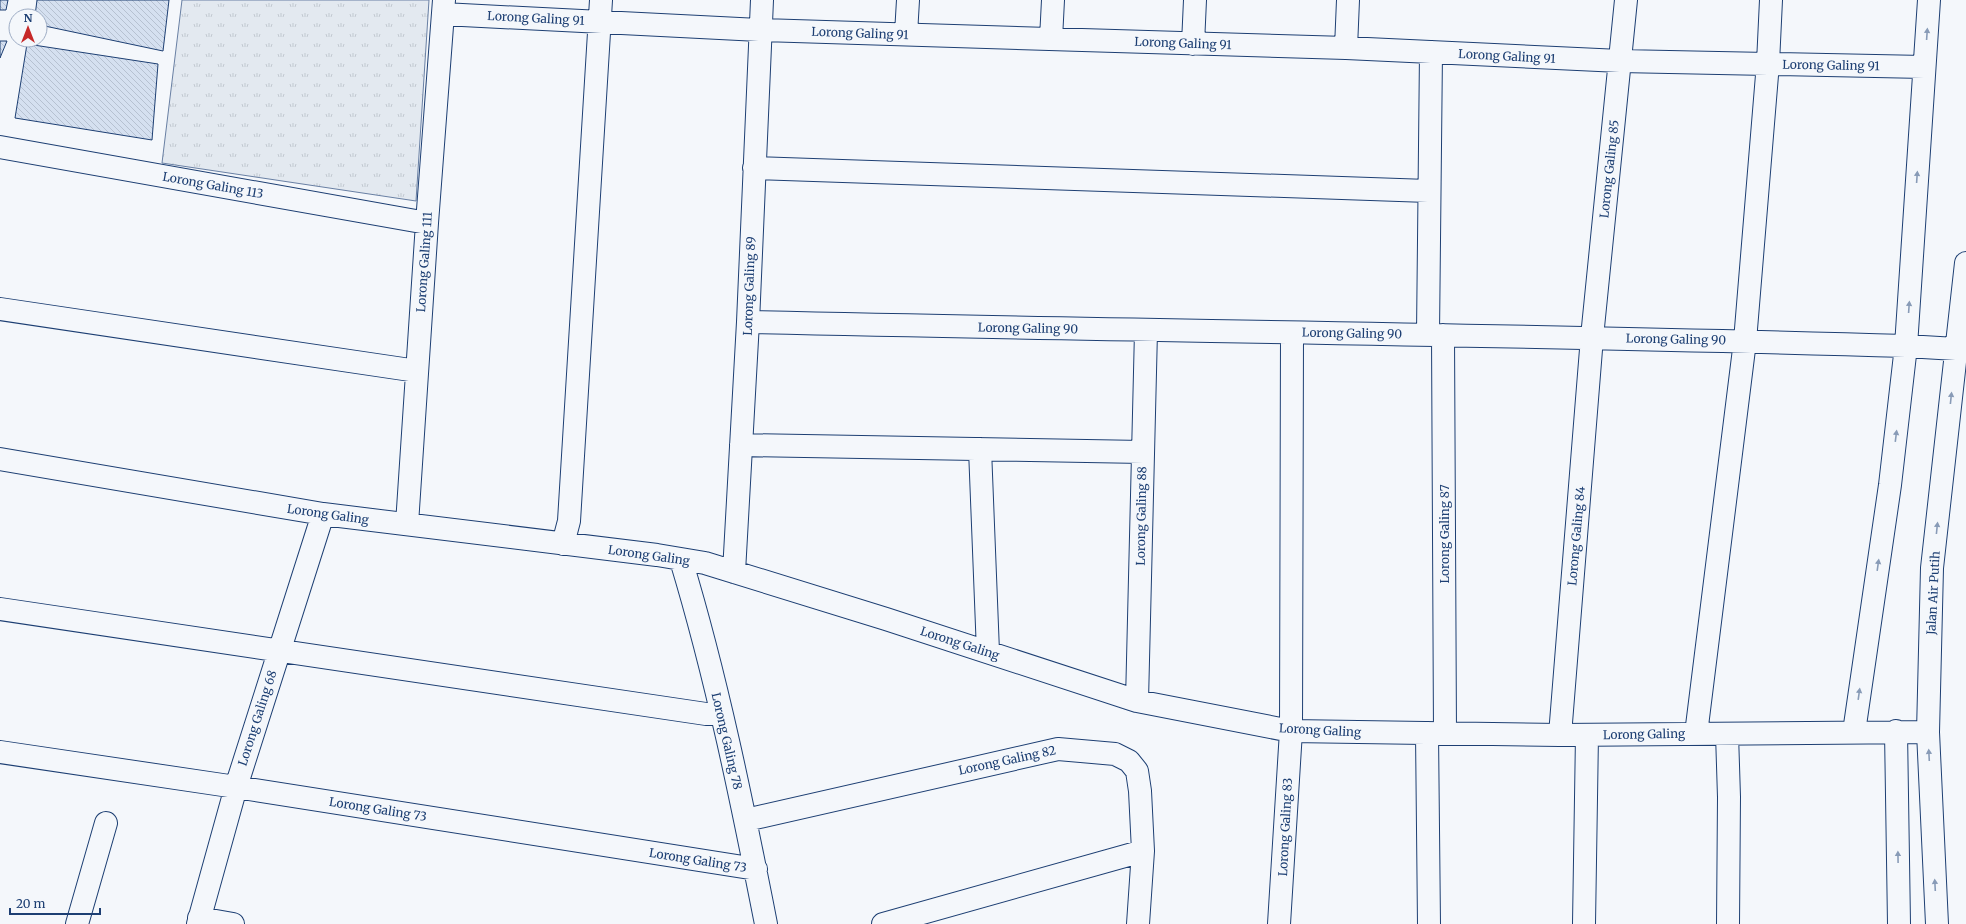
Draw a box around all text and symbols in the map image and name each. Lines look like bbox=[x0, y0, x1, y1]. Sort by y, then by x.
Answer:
north arrow bbox=[8, 8, 48, 48]
street label: Lorong Galing 91 bbox=[487, 8, 586, 28]
text: N bbox=[24, 11, 33, 25]
street label: Lorong Galing 91 bbox=[811, 24, 910, 42]
one-way arrow bbox=[1923, 28, 1930, 40]
street label: Lorong Galing 91 bbox=[1134, 34, 1233, 52]
street label: Lorong Galing 91 bbox=[1458, 46, 1557, 66]
street label: Lorong Galing 91 bbox=[1782, 57, 1880, 73]
street label: Lorong Galing 85 bbox=[1596, 119, 1622, 219]
street label: Lorong Galing 113 bbox=[161, 169, 265, 201]
one-way arrow bbox=[1914, 171, 1921, 183]
street label: Lorong Galing 111 bbox=[413, 211, 435, 313]
street label: Lorong Galing 89 bbox=[740, 236, 758, 336]
one-way arrow bbox=[1906, 300, 1912, 313]
street label: Lorong Galing 90 bbox=[978, 320, 1078, 336]
street label: Lorong Galing 90 bbox=[1302, 325, 1402, 341]
street label: Lorong Galing 90 bbox=[1626, 331, 1726, 347]
one-way arrow bbox=[1947, 392, 1954, 404]
one-way arrow bbox=[1893, 430, 1899, 442]
street label: Lorong Galing 88 bbox=[1133, 466, 1149, 566]
street label: Lorong Galing 87 bbox=[1437, 484, 1452, 583]
street label: Lorong Galing 84 bbox=[1564, 485, 1588, 586]
street label: Lorong Galing bbox=[286, 501, 371, 527]
one-way arrow bbox=[1933, 521, 1940, 534]
street label: Lorong Galing bbox=[607, 542, 692, 568]
street label: Jalan Air Putih bbox=[1923, 551, 1943, 636]
one-way arrow bbox=[1875, 559, 1881, 571]
street label: Lorong Galing bbox=[919, 623, 1002, 663]
street label: Lorong Galing 68 bbox=[234, 668, 280, 768]
one-way arrow bbox=[1856, 688, 1862, 700]
street label: Lorong Galing 78 bbox=[709, 691, 745, 791]
street label: Lorong Galing bbox=[1278, 720, 1362, 740]
street label: Lorong Galing bbox=[1603, 726, 1686, 742]
street label: Lorong Galing 82 bbox=[957, 742, 1057, 778]
one-way arrow bbox=[1926, 748, 1932, 761]
street label: Lorong Galing 83 bbox=[1275, 777, 1295, 877]
street label: Lorong Galing 73 bbox=[328, 794, 428, 824]
street label: Lorong Galing 73 bbox=[648, 845, 748, 875]
one-way arrow bbox=[1895, 850, 1901, 863]
one-way arrow bbox=[1932, 879, 1939, 891]
scale bar bbox=[10, 890, 100, 916]
text: 20 m bbox=[16, 896, 45, 911]

